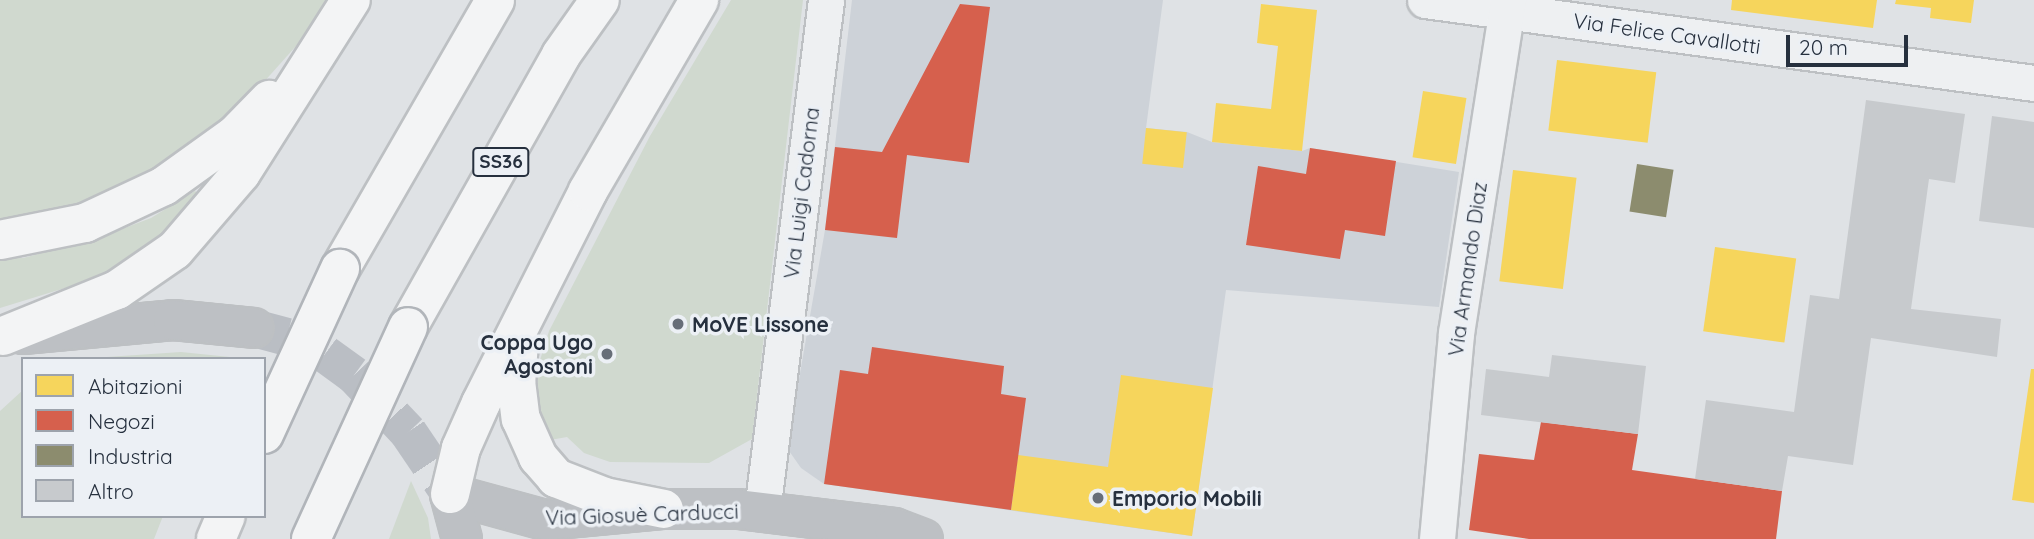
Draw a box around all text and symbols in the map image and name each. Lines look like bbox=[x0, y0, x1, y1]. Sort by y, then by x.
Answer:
street label: Via Felice Cavallotti bbox=[1572, 7, 1762, 59]
scale bar bbox=[1789, 21, 1912, 65]
text: 20 m bbox=[1799, 34, 1848, 60]
street label: Via Luigi Cadorna bbox=[778, 106, 824, 280]
road number: SS36 bbox=[471, 146, 531, 178]
street label: Via Armando Diaz bbox=[1442, 180, 1492, 358]
place label: MoVE Lissone bbox=[692, 311, 829, 337]
marker: MoVE Lissone bbox=[670, 316, 686, 332]
place label: Coppa Ugo Agostoni bbox=[480, 329, 593, 379]
marker: Coppa Ugo Agostoni bbox=[599, 346, 615, 362]
legend bbox=[21, 357, 266, 518]
text: Abitazioni bbox=[88, 373, 183, 399]
text: Negozi bbox=[88, 408, 155, 434]
text: Industria bbox=[88, 443, 173, 469]
text: Altro bbox=[88, 478, 134, 504]
place label: Emporio Mobili bbox=[1112, 485, 1262, 511]
marker: Emporio Mobili bbox=[1090, 490, 1106, 506]
street label: Via Giosuè Carducci bbox=[545, 498, 739, 530]

